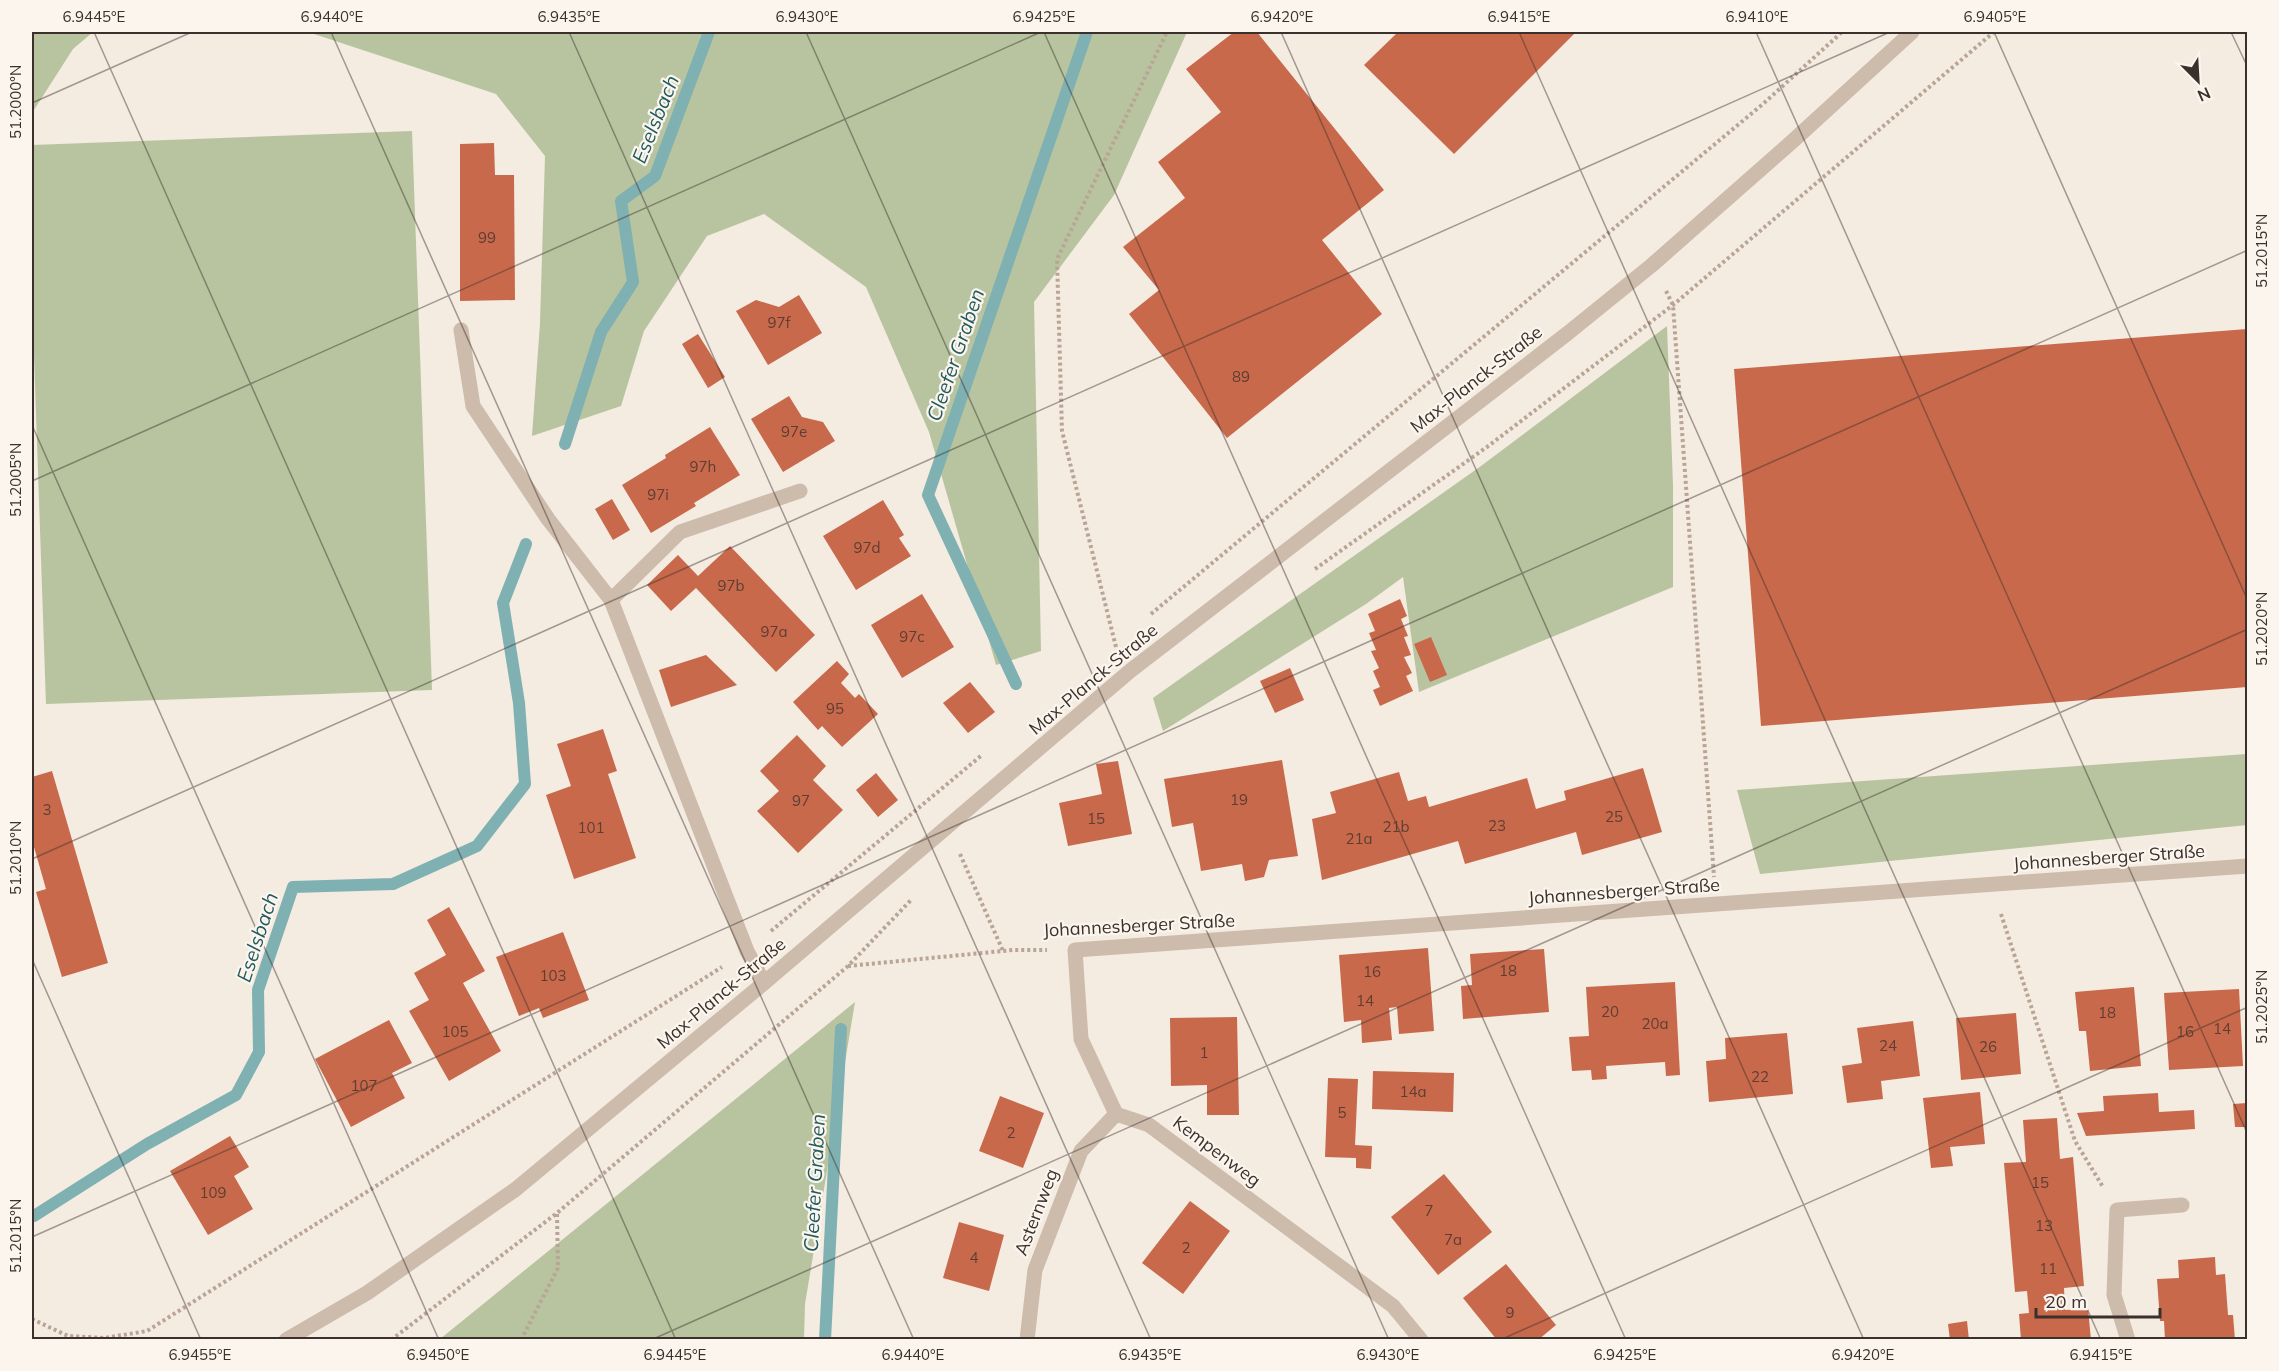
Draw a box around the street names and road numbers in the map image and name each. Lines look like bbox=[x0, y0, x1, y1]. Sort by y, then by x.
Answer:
street label: Max-Planck-Straße bbox=[1405, 320, 1547, 438]
street label: Max-Planck-Straße bbox=[1024, 618, 1162, 740]
street label: Johannesberger Straße bbox=[2012, 839, 2206, 875]
street label: Johannesberger Straße bbox=[1527, 873, 1721, 909]
street label: Johannesberger Straße bbox=[1042, 908, 1236, 942]
street label: Max-Planck-Straße bbox=[652, 932, 790, 1054]
street label: Kempenweg bbox=[1169, 1111, 1265, 1191]
street label: Asternweg bbox=[1009, 1165, 1063, 1259]

